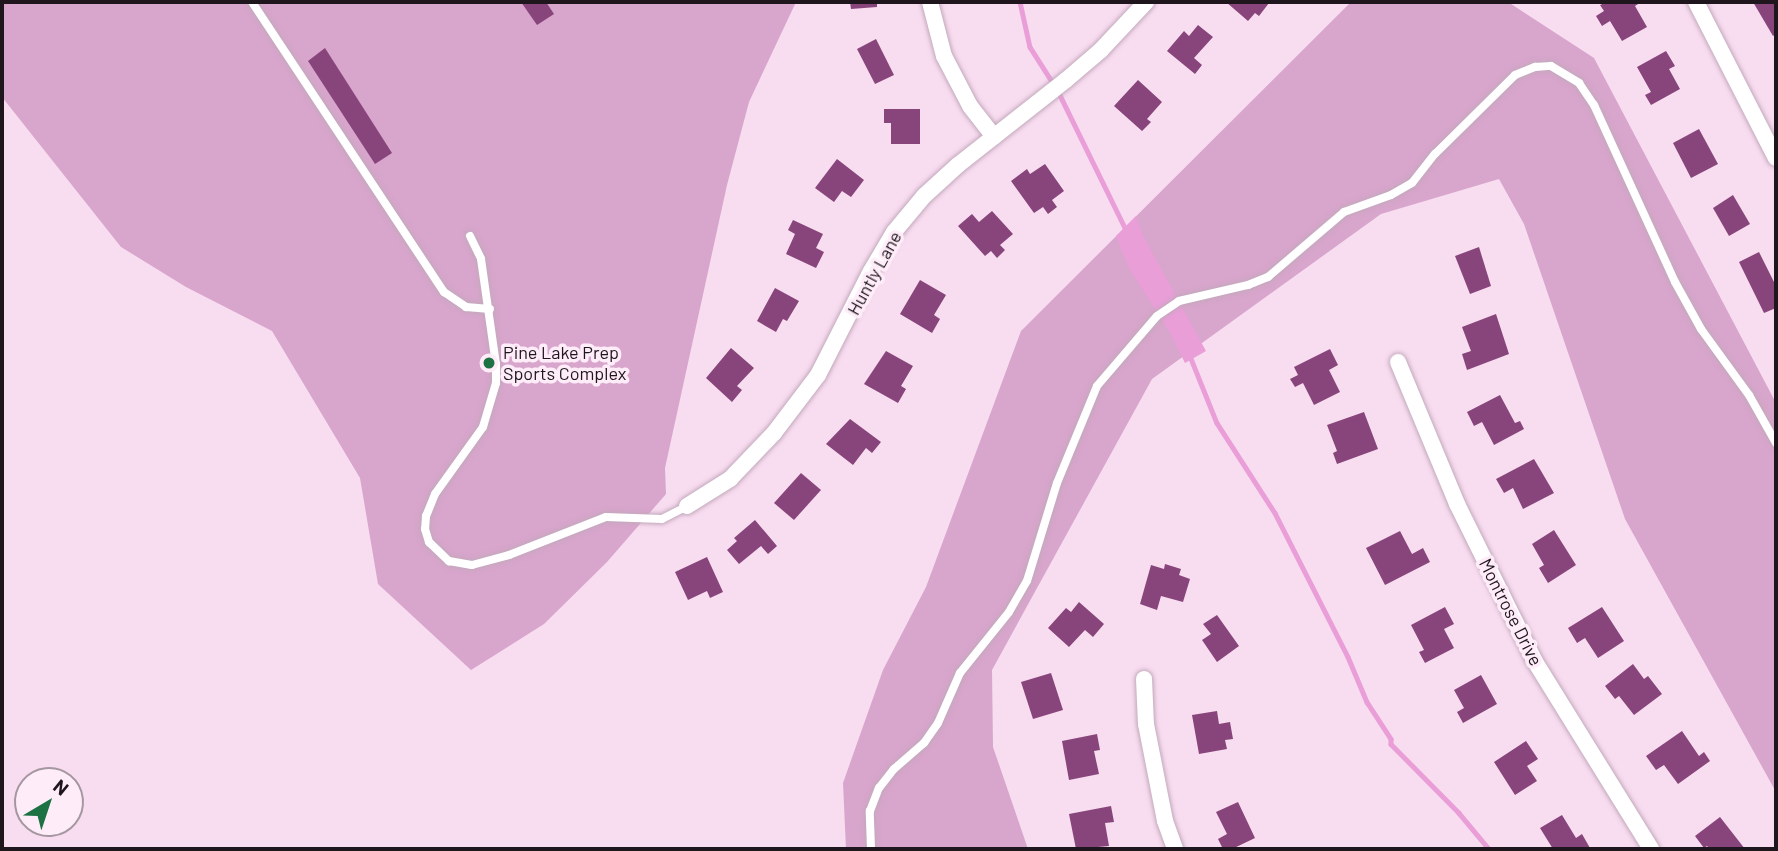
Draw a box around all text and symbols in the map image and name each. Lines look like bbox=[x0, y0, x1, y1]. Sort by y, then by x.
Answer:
street label: Huntly Lane bbox=[842, 227, 906, 319]
place label: Pine Lake Prep Sports Complex bbox=[503, 342, 626, 384]
marker: Pine Lake Prep Sports Complex bbox=[481, 355, 497, 371]
street label: Montrose Drive bbox=[1475, 555, 1547, 669]
north arrow bbox=[14, 767, 84, 837]
text: N bbox=[49, 774, 73, 800]

